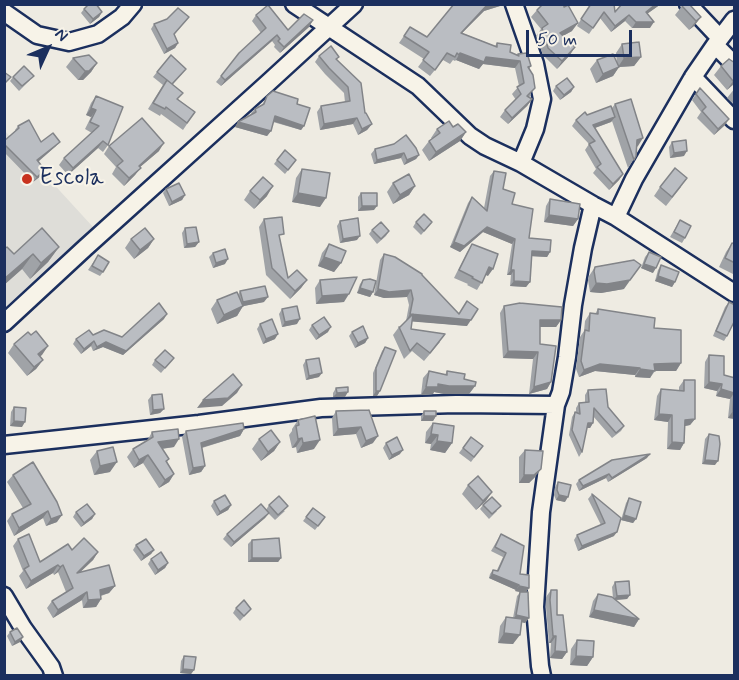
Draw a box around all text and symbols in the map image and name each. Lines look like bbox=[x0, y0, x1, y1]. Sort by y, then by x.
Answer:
north arrow bbox=[18, 18, 78, 78]
scale bar bbox=[529, 18, 636, 56]
text: N bbox=[50, 24, 73, 46]
text: 50 m bbox=[537, 28, 577, 52]
place label: Escola bbox=[39, 165, 104, 193]
marker: Escola bbox=[20, 172, 34, 186]

